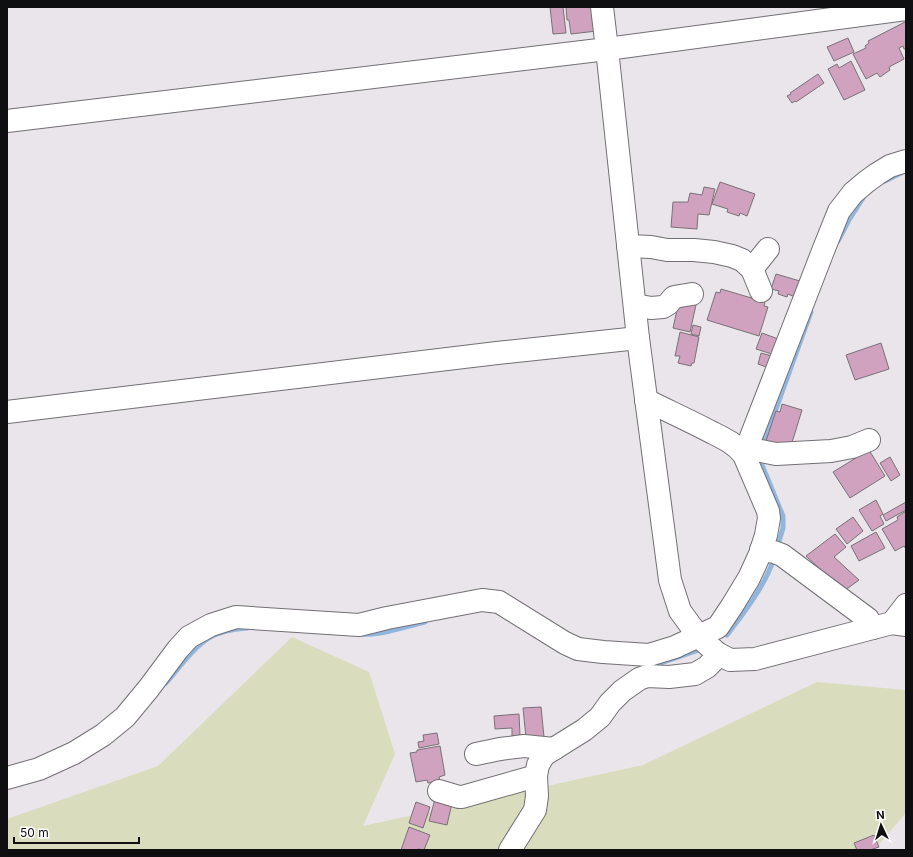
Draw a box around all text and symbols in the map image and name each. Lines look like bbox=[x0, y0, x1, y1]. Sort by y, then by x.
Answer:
north arrow bbox=[861, 805, 901, 845]
text: N bbox=[876, 808, 885, 822]
scale bar bbox=[14, 819, 139, 845]
text: 50 m bbox=[20, 825, 49, 840]

